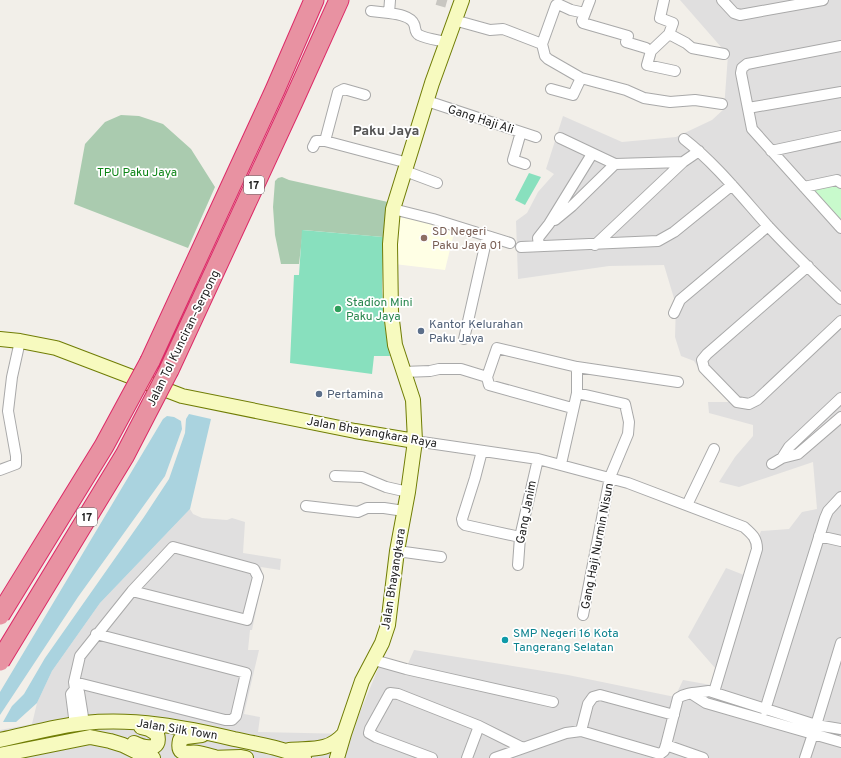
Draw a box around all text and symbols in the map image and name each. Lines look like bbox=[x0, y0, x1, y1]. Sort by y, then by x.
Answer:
street label: Gang Haji Ali bbox=[446, 102, 516, 138]
district label: Paku Jaya bbox=[353, 123, 419, 140]
park label: TPU Paku Jaya bbox=[97, 165, 177, 181]
road number: 17 bbox=[244, 176, 264, 194]
place label: SD Negeri Paku Jaya 01 bbox=[432, 224, 502, 254]
marker: SD Negeri Paku Jaya 01 bbox=[419, 233, 429, 243]
street label: Jalan Tol Kunciran–Serpong bbox=[144, 268, 224, 409]
place label: Stadion Mini Paku Jaya bbox=[346, 295, 412, 325]
marker: Stadion Mini Paku Jaya bbox=[333, 304, 343, 314]
place label: Kantor Kelurahan Paku Jaya bbox=[429, 317, 523, 347]
marker: Kantor Kelurahan Paku Jaya bbox=[416, 326, 426, 336]
place label: Pertamina bbox=[327, 387, 383, 403]
marker: Pertamina bbox=[314, 389, 324, 399]
street label: Jalan Bhayangkara Raya bbox=[305, 414, 438, 452]
street label: Gang Janim bbox=[513, 479, 541, 545]
street label: Gang Haji Nurmin Nisun bbox=[578, 482, 618, 611]
road number: 17 bbox=[77, 508, 97, 526]
street label: Jalan Bhayangkara bbox=[378, 527, 410, 631]
place label: SMP Negeri 16 Kota Tangerang Selatan bbox=[513, 626, 619, 656]
marker: SMP Negeri 16 Kota Tangerang Selatan bbox=[500, 635, 510, 645]
street label: Jalan Silk Town bbox=[135, 716, 219, 744]

